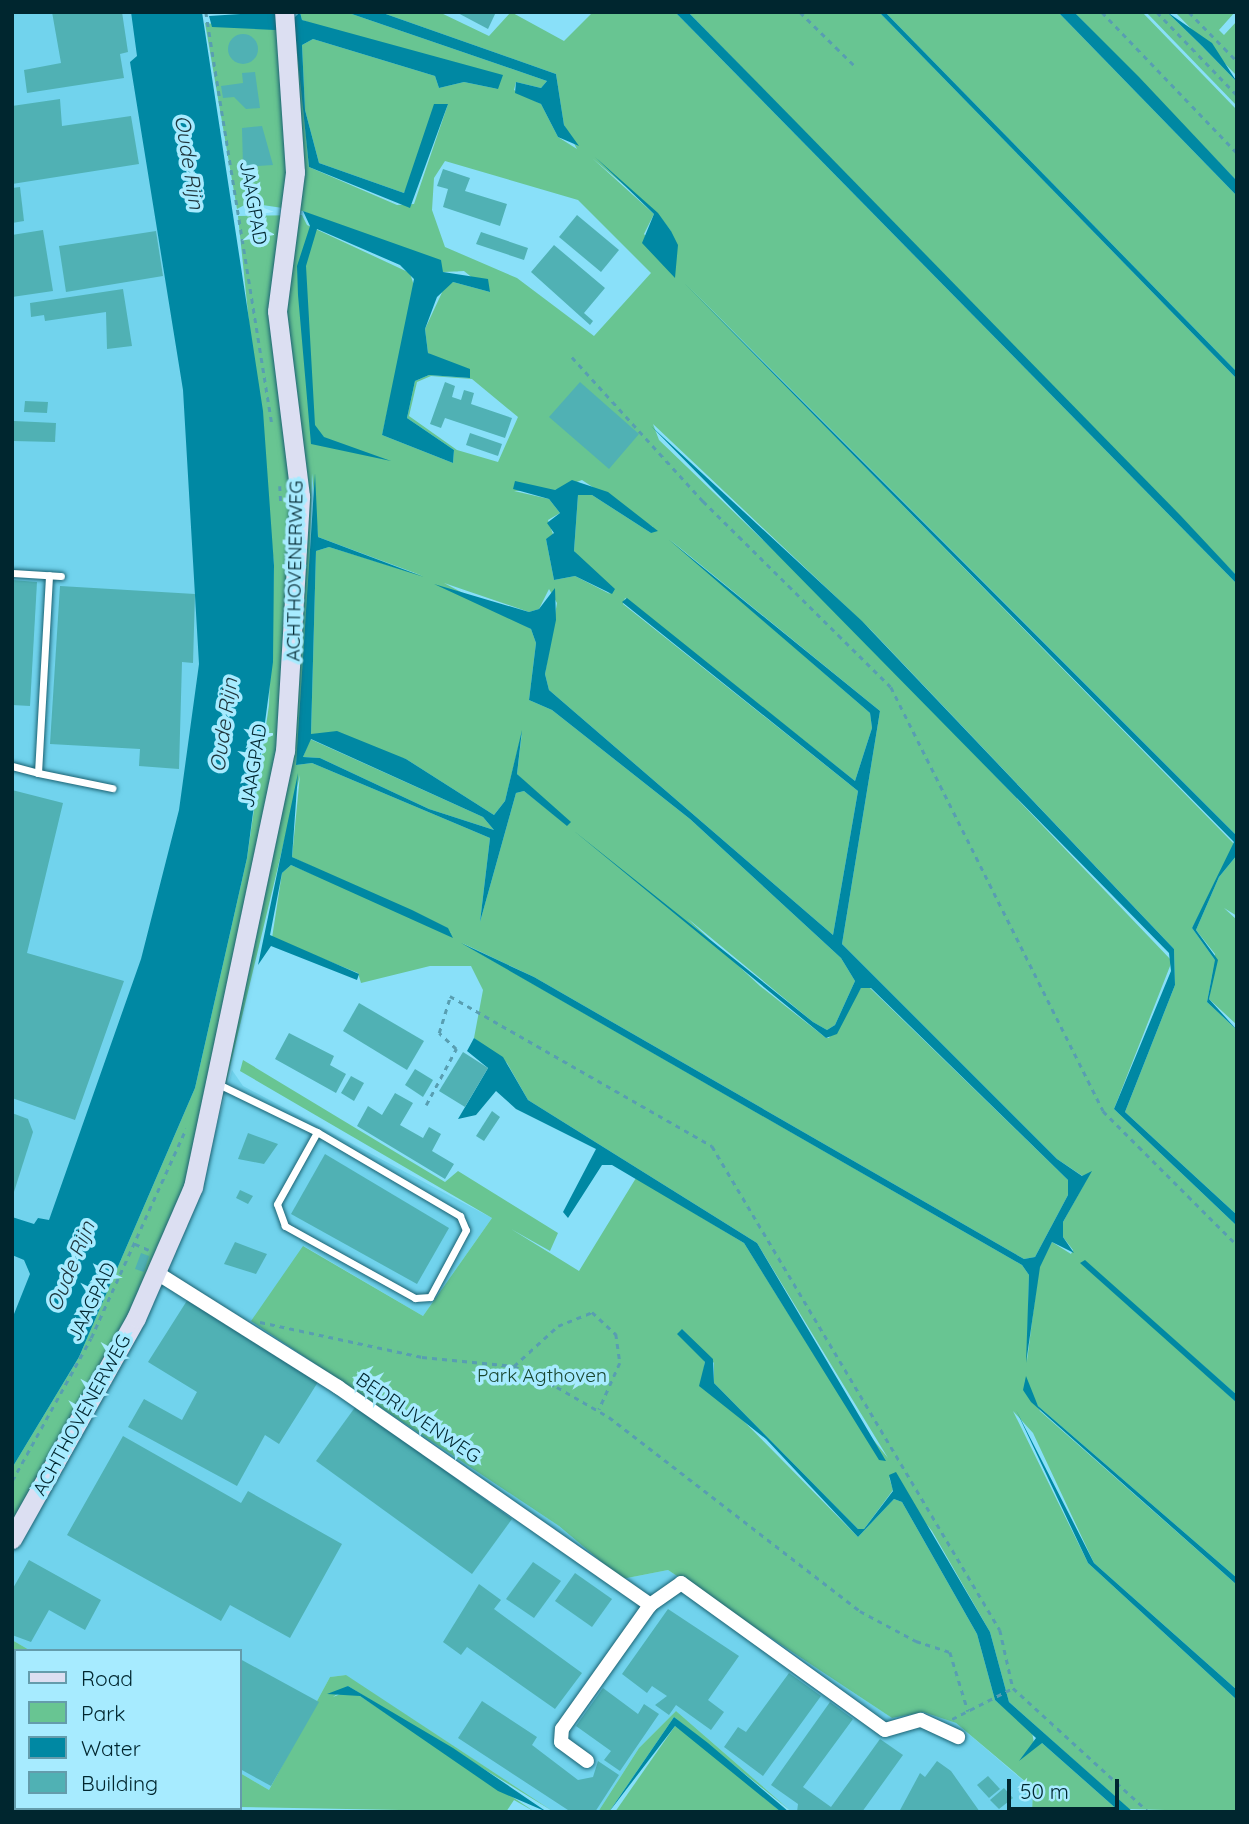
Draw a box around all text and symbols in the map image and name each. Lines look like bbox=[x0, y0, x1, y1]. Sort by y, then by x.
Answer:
water label: Oude Rijn bbox=[170, 113, 210, 211]
street label: JAAGPAD bbox=[234, 159, 272, 247]
street label: ACHTHOVENERWEG bbox=[282, 480, 308, 662]
water label: Oude Rijn bbox=[204, 676, 242, 774]
street label: JAAGPAD bbox=[236, 722, 272, 810]
water label: Oude Rijn bbox=[41, 1217, 99, 1315]
street label: JAAGPAD bbox=[63, 1259, 121, 1345]
street label: ACHTHOVENERWEG bbox=[28, 1330, 136, 1500]
park label: Park Agthoven bbox=[477, 1365, 607, 1387]
street label: BEDRIJVENWEG bbox=[352, 1368, 484, 1468]
legend bbox=[14, 1649, 242, 1810]
text: Road bbox=[81, 1665, 133, 1691]
text: Park bbox=[81, 1700, 125, 1726]
text: Water bbox=[81, 1735, 141, 1761]
scale bar bbox=[1011, 1764, 1123, 1808]
text: Building bbox=[81, 1770, 158, 1796]
text: 50 m bbox=[1020, 1778, 1069, 1804]

